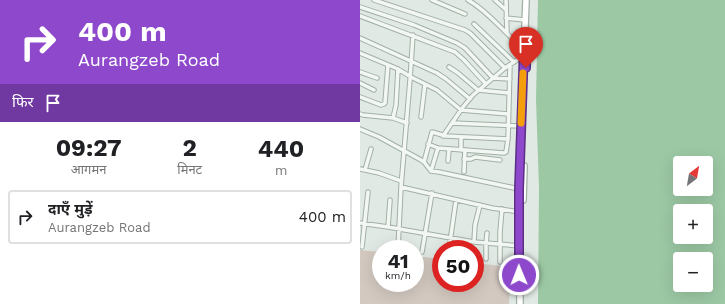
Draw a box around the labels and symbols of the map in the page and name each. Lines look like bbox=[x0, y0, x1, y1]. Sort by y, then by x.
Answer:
pin bbox=[509, 27, 543, 68]
north arrow bbox=[673, 156, 713, 196]
speed limit sign: 50 bbox=[432, 240, 484, 292]
position arrow bbox=[498, 254, 540, 296]

